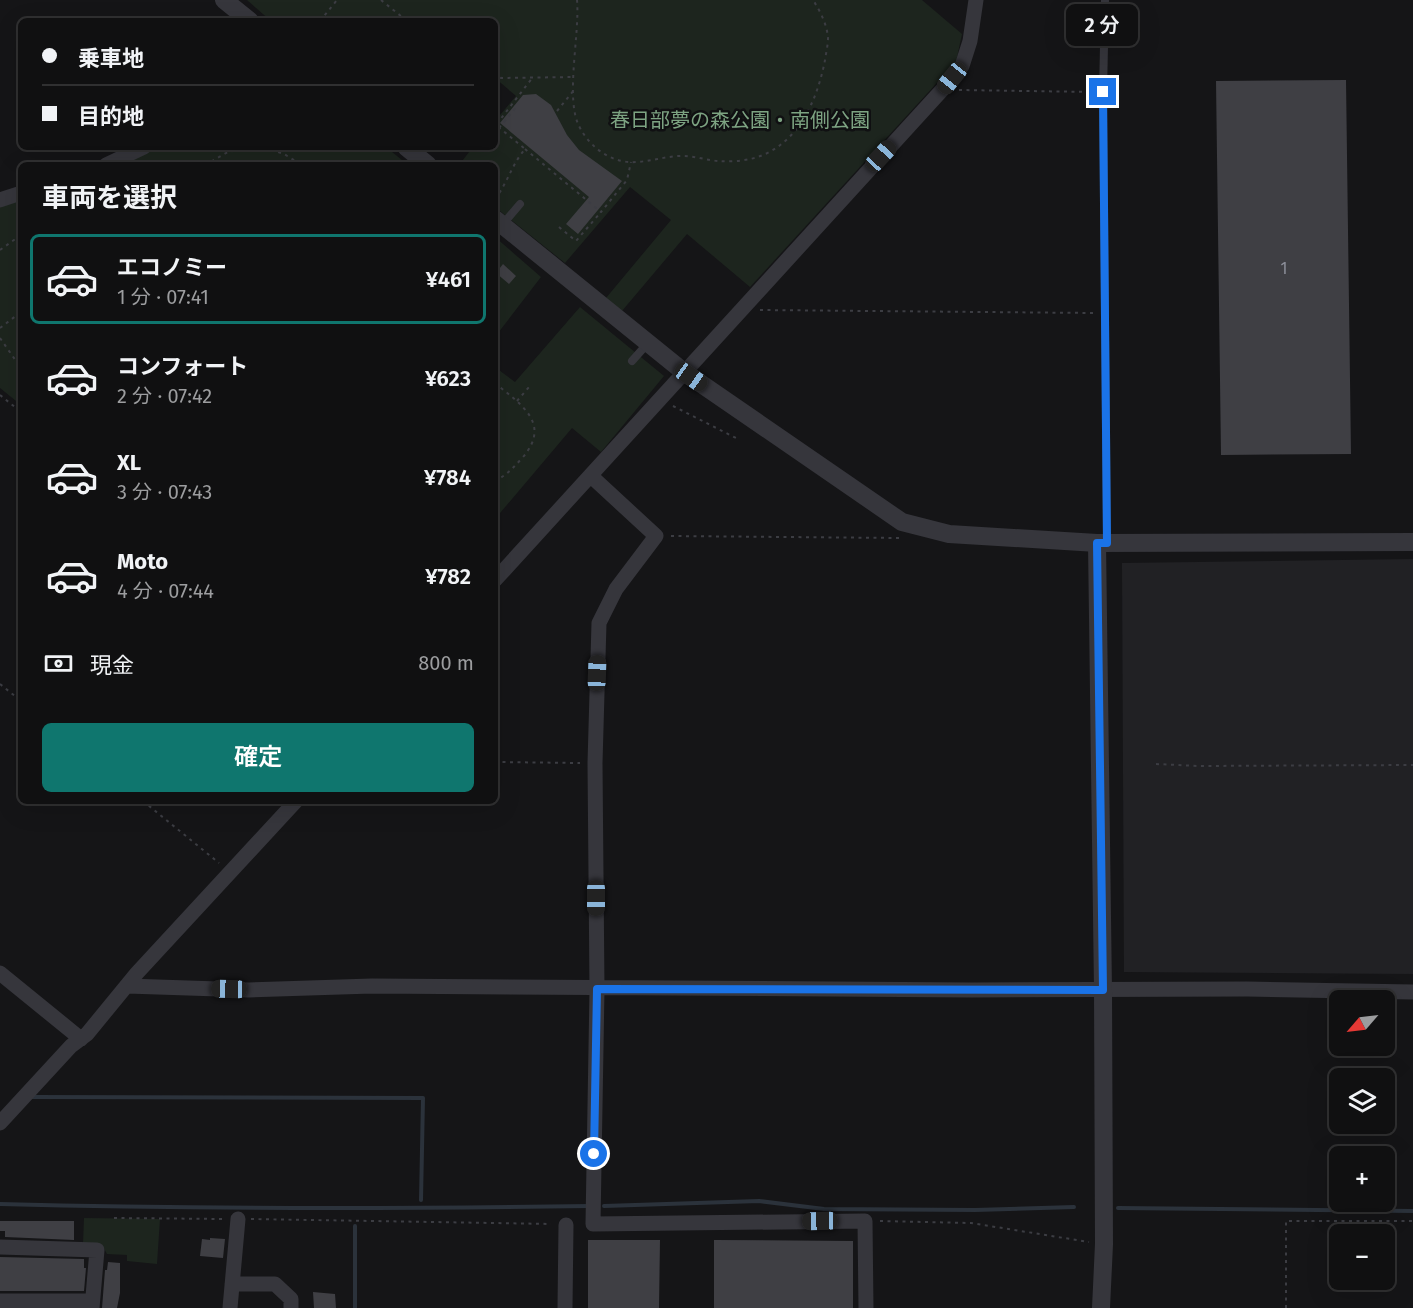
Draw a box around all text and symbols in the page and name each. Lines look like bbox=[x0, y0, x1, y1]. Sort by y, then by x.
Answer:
callout: 2 分 bbox=[1067, 5, 1139, 47]
text: 2 分 bbox=[1084, 13, 1120, 37]
text: 乗車地 bbox=[78, 45, 144, 72]
car bbox=[934, 58, 970, 98]
route end bbox=[1089, 78, 1116, 105]
text: 目的地 bbox=[78, 103, 144, 130]
park label: 春日部夢の森公園・南側公園 bbox=[610, 108, 870, 132]
car bbox=[862, 137, 900, 175]
text: 車両を選択 bbox=[42, 182, 177, 214]
icon: car bbox=[45, 252, 99, 306]
text: エコノミー bbox=[117, 254, 227, 281]
house number: 1 bbox=[1281, 259, 1287, 278]
text: ¥461 bbox=[426, 266, 471, 293]
text: 1 分 · 07:41 bbox=[117, 285, 209, 309]
icon: car bbox=[45, 351, 99, 405]
text: コンフォート bbox=[117, 353, 248, 380]
car bbox=[671, 359, 711, 395]
text: ¥623 bbox=[425, 365, 471, 392]
text: 2 分 · 07:42 bbox=[117, 384, 212, 408]
text: XL bbox=[117, 449, 141, 476]
icon: car bbox=[45, 450, 99, 504]
text: ¥784 bbox=[424, 464, 471, 491]
text: 3 分 · 07:43 bbox=[117, 480, 212, 504]
text: Moto bbox=[117, 548, 168, 575]
icon: car bbox=[45, 549, 99, 603]
text: ¥782 bbox=[425, 563, 471, 590]
text: 4 分 · 07:44 bbox=[117, 579, 214, 603]
icon: cash bbox=[42, 647, 75, 680]
text: 800 m bbox=[418, 651, 474, 675]
text: 現金 bbox=[90, 652, 134, 679]
car bbox=[587, 655, 607, 691]
button: 確定 bbox=[42, 723, 474, 792]
car bbox=[587, 880, 605, 916]
car bbox=[211, 980, 247, 998]
north arrow bbox=[1329, 990, 1395, 1056]
map controls bbox=[1329, 990, 1395, 1290]
button: layers bbox=[1329, 1068, 1395, 1134]
route start bbox=[580, 1140, 607, 1167]
button: + bbox=[1329, 1146, 1395, 1212]
car bbox=[802, 1212, 838, 1230]
button: − bbox=[1329, 1224, 1395, 1290]

